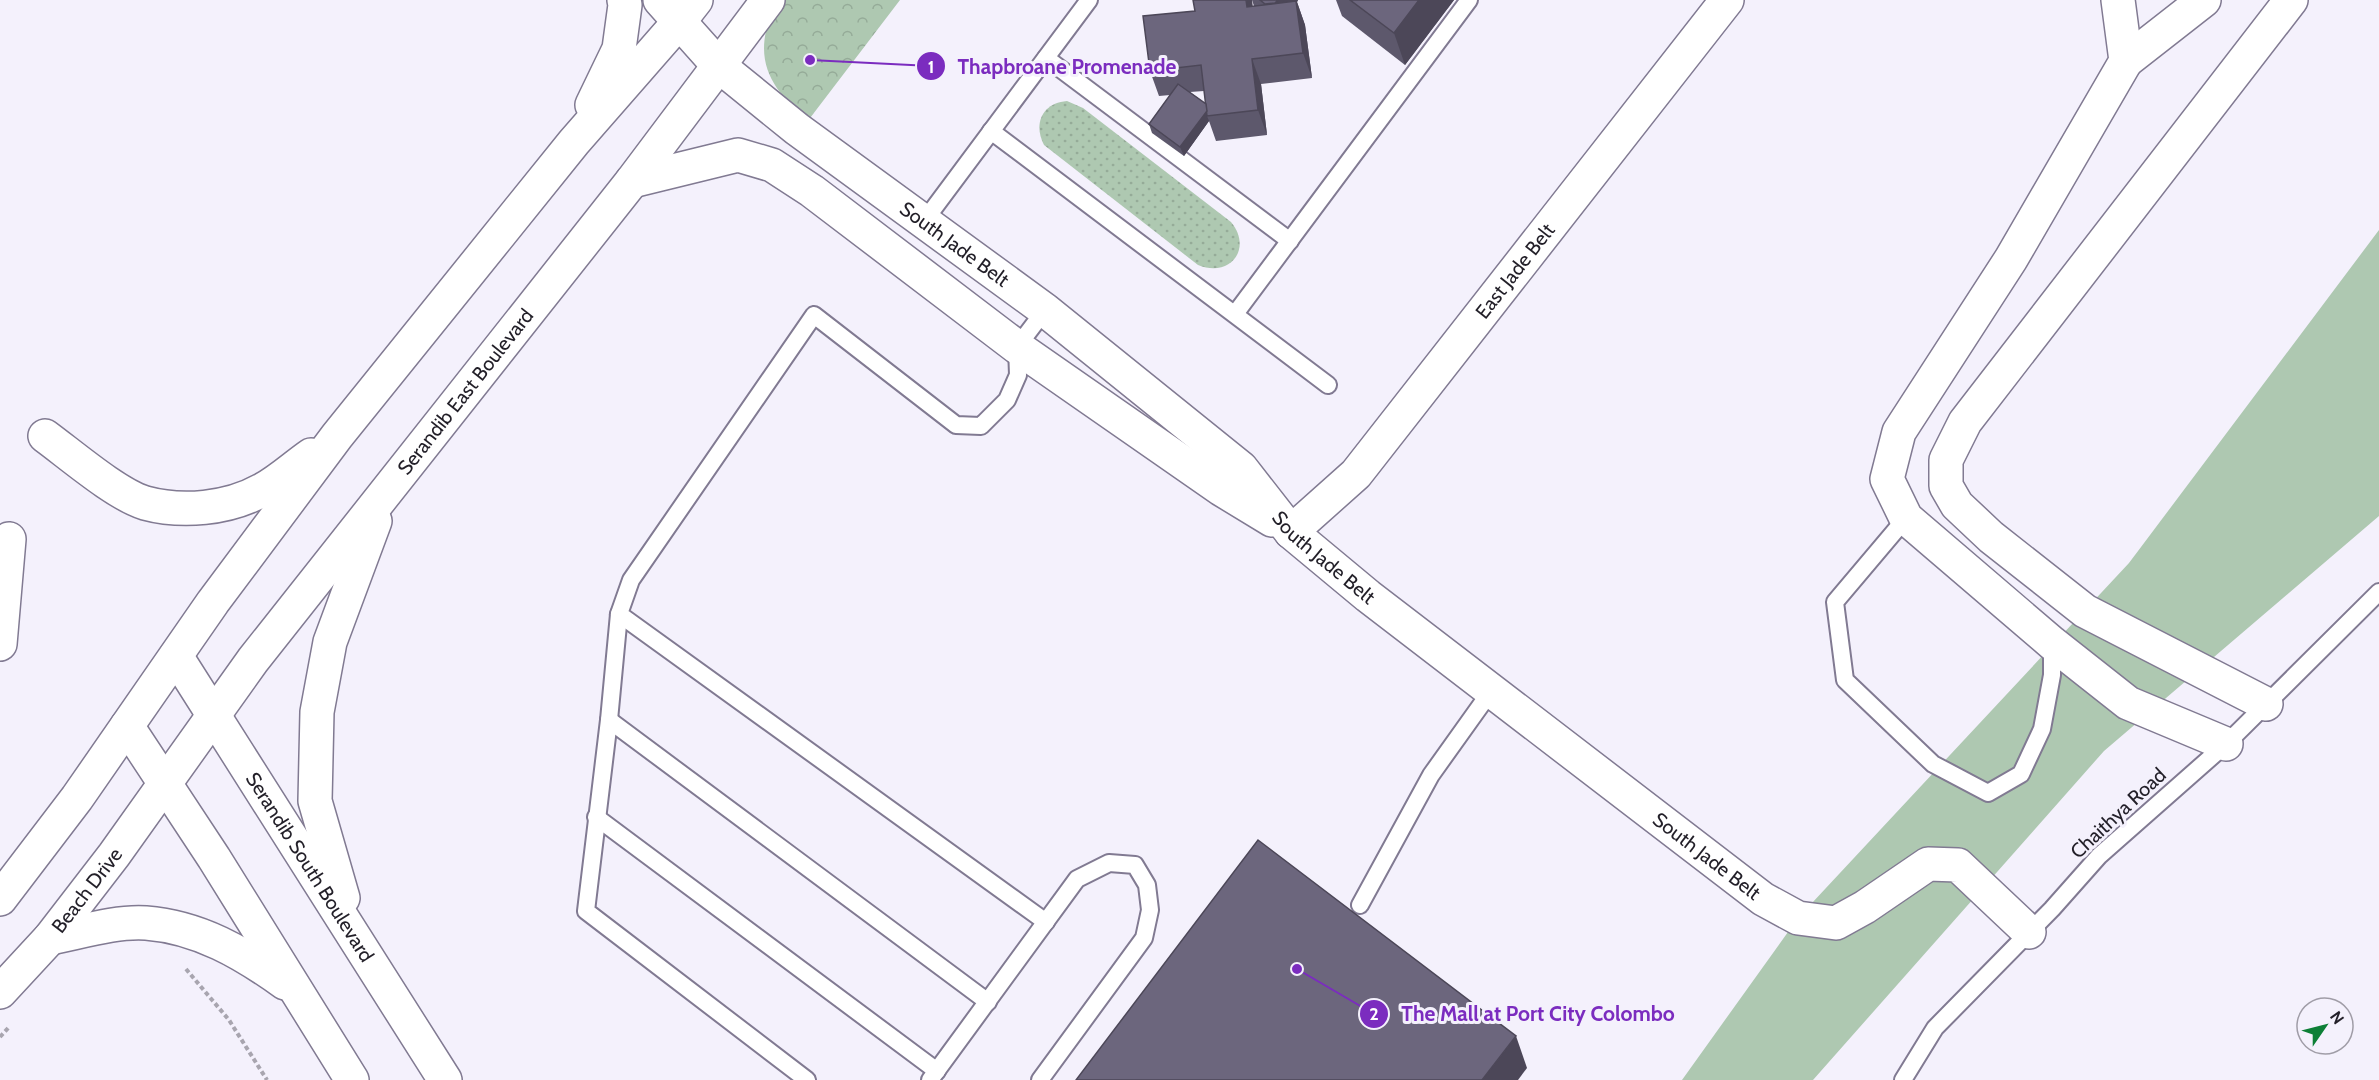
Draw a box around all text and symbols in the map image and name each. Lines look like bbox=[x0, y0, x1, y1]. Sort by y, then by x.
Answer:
callout: Thapbroane Promenade bbox=[916, 47, 1189, 86]
text: Thapbroane Promenade bbox=[958, 54, 1177, 79]
text: 1 bbox=[928, 56, 934, 78]
street label: South Jade Belt bbox=[895, 196, 1014, 292]
street label: East Jade Belt bbox=[1470, 218, 1560, 323]
street label: Serandib East Boulevard bbox=[392, 304, 538, 479]
street label: South Jade Belt bbox=[1267, 506, 1380, 609]
street label: Chaithya Road bbox=[2065, 763, 2171, 863]
street label: Serandib South Boulevard bbox=[241, 768, 379, 966]
street label: South Jade Belt bbox=[1648, 807, 1766, 905]
street label: Beach Drive bbox=[46, 843, 127, 938]
callout: The Mall at Port City Colombo bbox=[1359, 994, 1687, 1033]
north arrow bbox=[2295, 996, 2355, 1056]
text: The Mall at Port City Colombo bbox=[1401, 1001, 1675, 1026]
text: 2 bbox=[1369, 1003, 1379, 1025]
text: N bbox=[2326, 1008, 2348, 1028]

